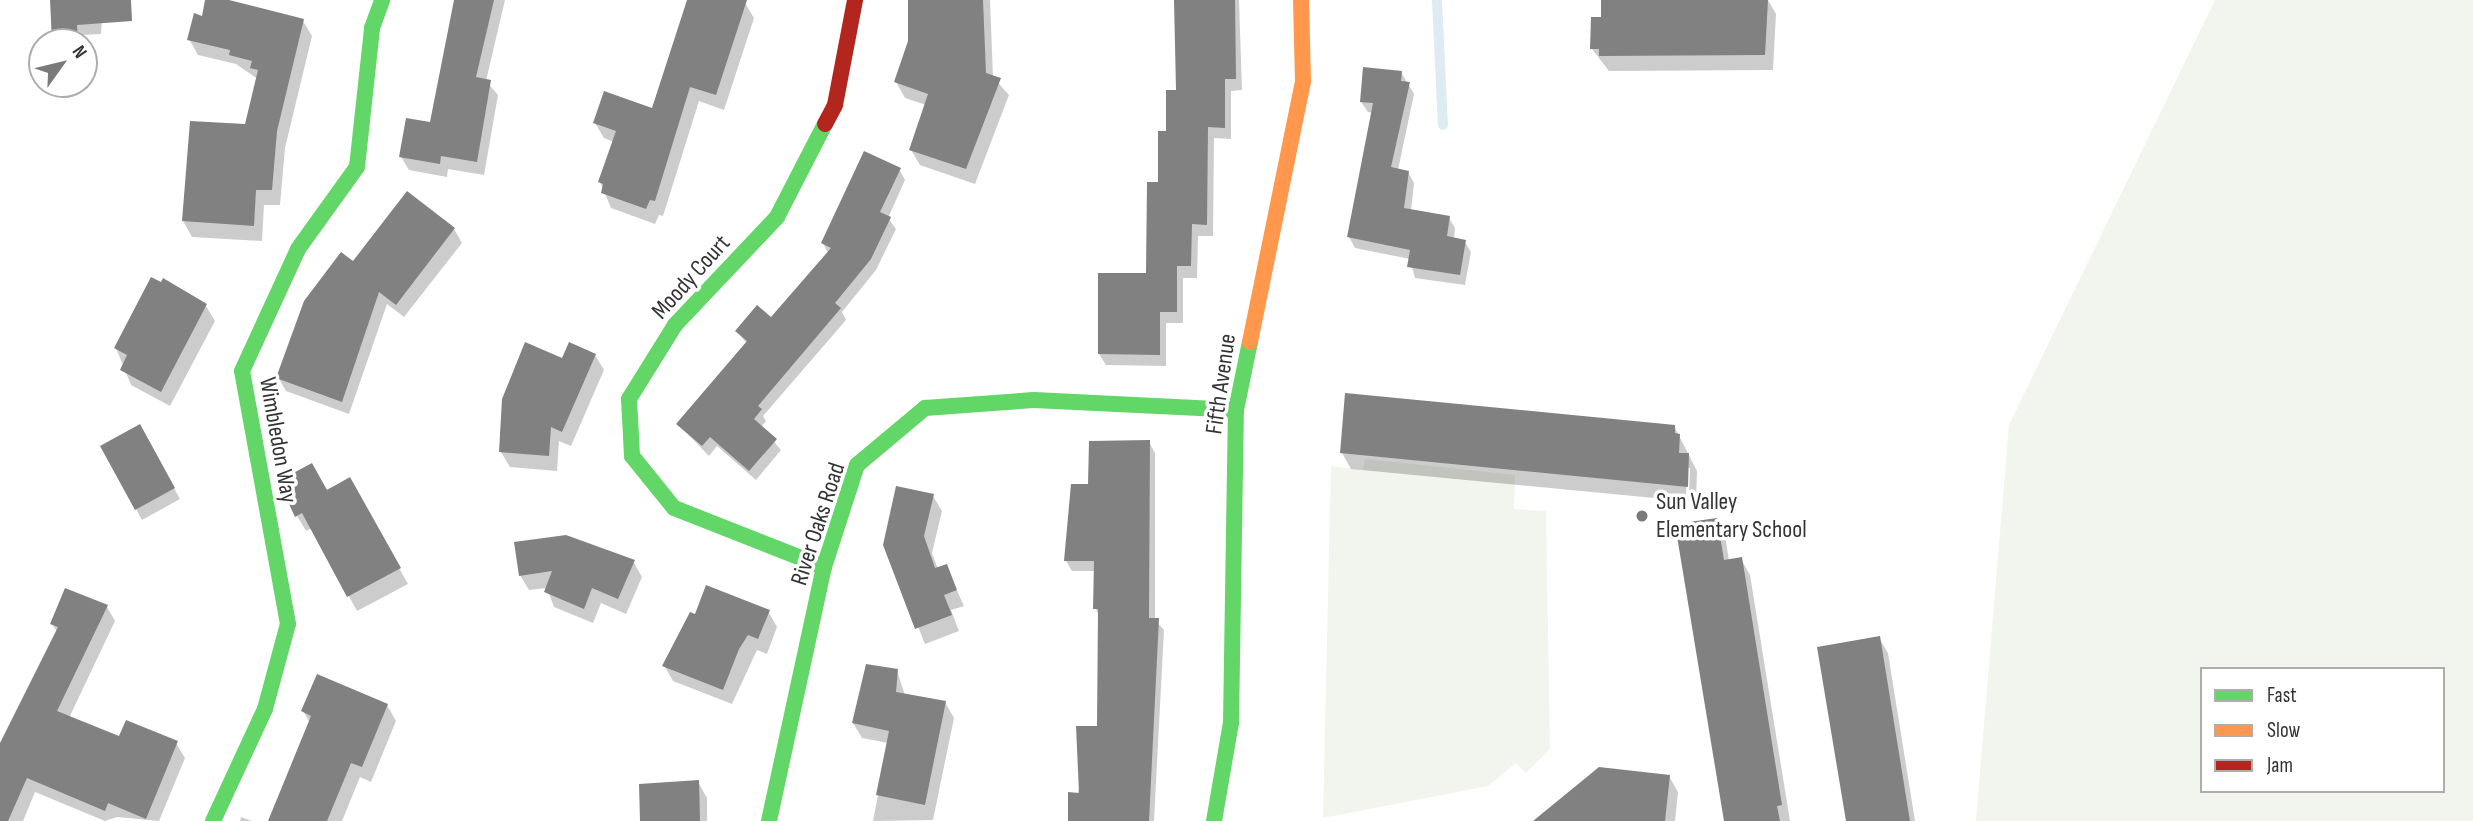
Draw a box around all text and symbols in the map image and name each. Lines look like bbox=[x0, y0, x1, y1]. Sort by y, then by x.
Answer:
north arrow bbox=[28, 28, 98, 98]
text: N bbox=[67, 41, 92, 63]
street label: Moody Court bbox=[646, 229, 736, 325]
street label: Fifth Avenue bbox=[1200, 332, 1242, 436]
street label: Wimbledon Way bbox=[253, 375, 303, 505]
street label: River Oaks Road bbox=[785, 459, 851, 589]
place label: Sun Valley Elementary School bbox=[1656, 488, 1807, 544]
marker: Sun Valley Elementary School bbox=[1634, 508, 1650, 524]
legend bbox=[2200, 667, 2445, 793]
text: Fast bbox=[2267, 683, 2297, 708]
text: Slow bbox=[2267, 718, 2300, 743]
text: Jam bbox=[2267, 753, 2293, 778]

